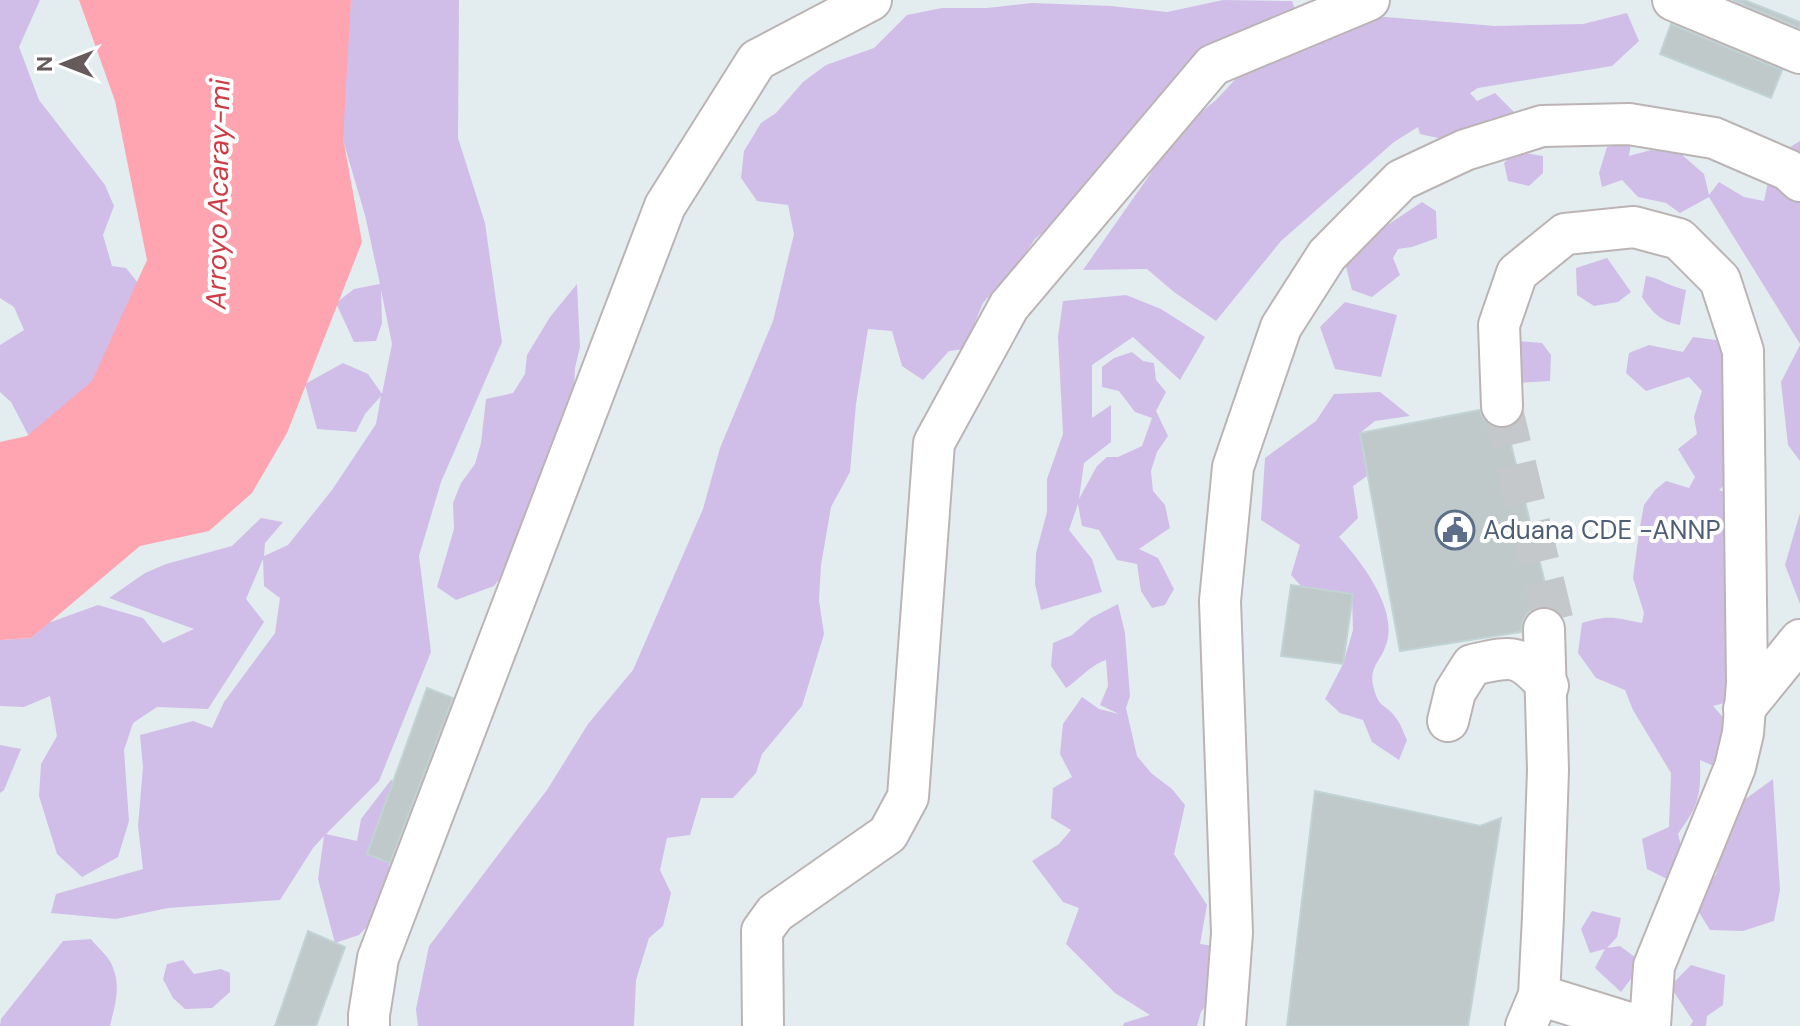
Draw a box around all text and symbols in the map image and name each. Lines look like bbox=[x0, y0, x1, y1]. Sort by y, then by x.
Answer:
north arrow bbox=[24, 24, 104, 104]
text: N bbox=[30, 56, 59, 72]
water label: Arroyo Acaray-mi bbox=[197, 77, 239, 311]
public building icon: Aduana CDE -ANNP bbox=[1434, 509, 1476, 551]
place label: Aduana CDE -ANNP bbox=[1483, 513, 1721, 547]

